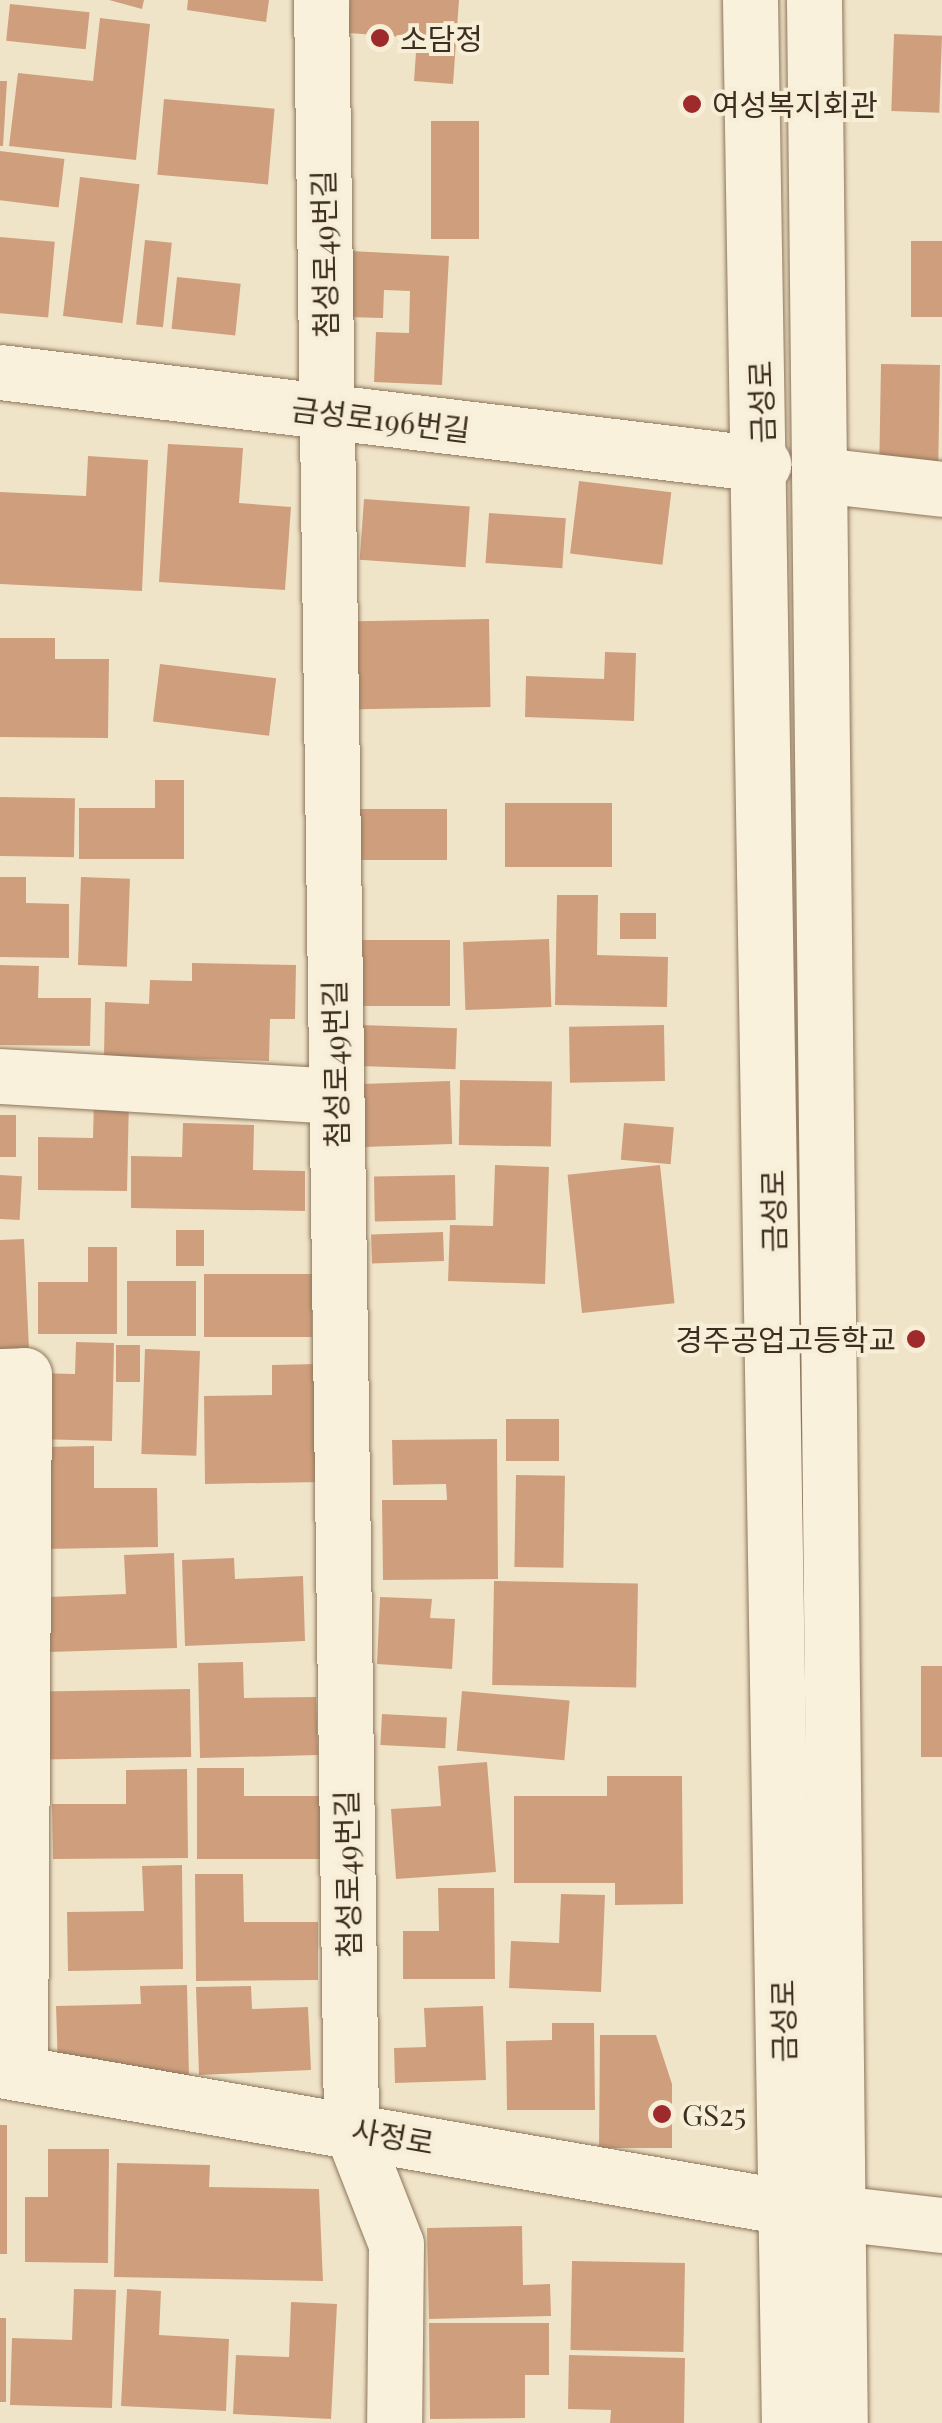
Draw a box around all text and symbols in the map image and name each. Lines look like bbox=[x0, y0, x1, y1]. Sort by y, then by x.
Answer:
place label: 소담정 bbox=[400, 20, 483, 56]
marker: 소담정 bbox=[369, 27, 391, 49]
place label: 여성복지회관 bbox=[712, 86, 878, 122]
marker: 여성복지회관 bbox=[681, 93, 703, 115]
street label: 첨성로49번길 bbox=[305, 170, 343, 338]
street label: 금성로 bbox=[742, 360, 780, 444]
street label: 금성로196번길 bbox=[290, 390, 472, 448]
street label: 첨성로49번길 bbox=[316, 980, 354, 1148]
street label: 금성로 bbox=[754, 1169, 792, 1253]
place label: 경주공업고등학교 bbox=[675, 1321, 896, 1357]
marker: 경주공업고등학교 bbox=[905, 1328, 927, 1350]
street label: 첨성로49번길 bbox=[328, 1790, 366, 1958]
street label: 금성로 bbox=[764, 1979, 802, 2063]
place label: GS25 bbox=[682, 2096, 746, 2132]
marker: GS25 bbox=[651, 2103, 673, 2125]
street label: 사정로 bbox=[349, 2111, 437, 2161]

